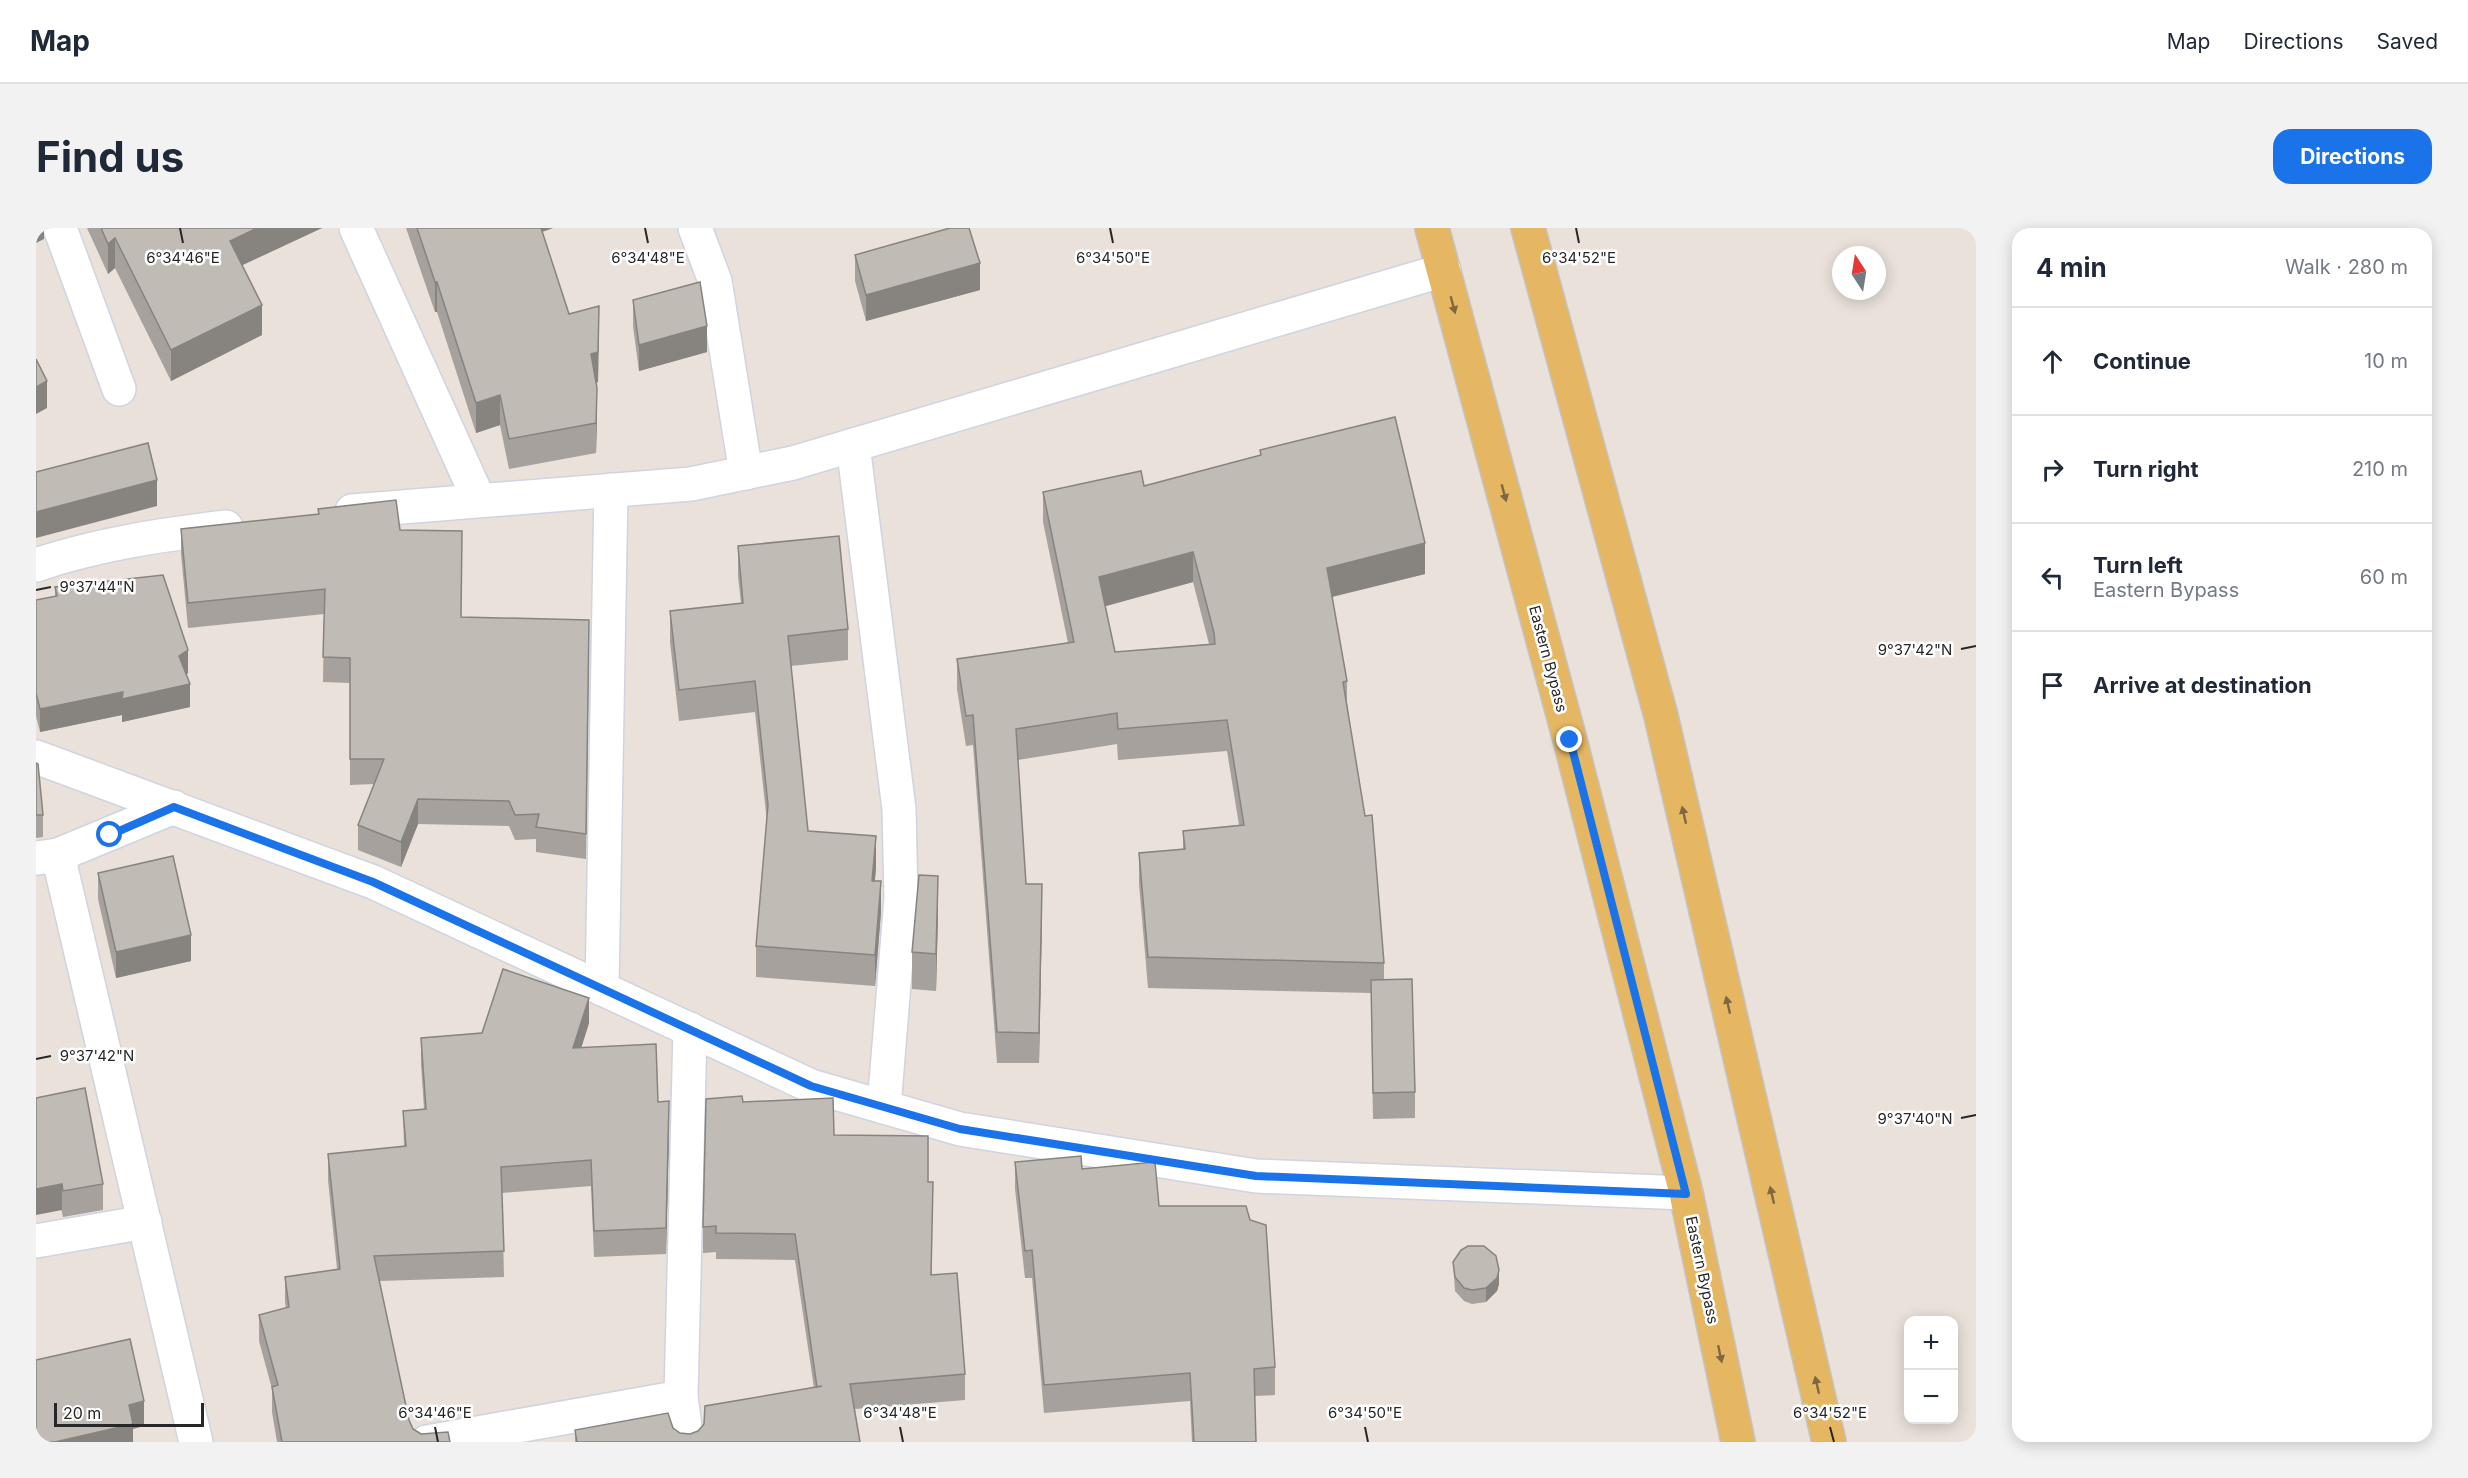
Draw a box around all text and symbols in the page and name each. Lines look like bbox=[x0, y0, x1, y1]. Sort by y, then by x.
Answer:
text: Map bbox=[30, 24, 90, 58]
text: Map bbox=[2167, 29, 2210, 54]
text: Directions bbox=[2243, 29, 2344, 54]
text: Saved bbox=[2377, 29, 2438, 54]
button: Directions bbox=[2273, 129, 2432, 184]
text: Find us bbox=[36, 131, 184, 182]
north arrow bbox=[1832, 246, 1886, 300]
text: 6°34'46"E bbox=[146, 248, 220, 267]
text: 6°34'48"E bbox=[611, 248, 685, 267]
text: 6°34'50"E bbox=[1076, 248, 1150, 267]
text: 6°34'52"E bbox=[1542, 248, 1616, 267]
text: 4 min bbox=[2036, 252, 2107, 283]
text: Walk · 280 m bbox=[2285, 255, 2408, 279]
one-way arrow bbox=[1449, 296, 1458, 314]
icon: ahead bbox=[2036, 345, 2069, 378]
text: Continue bbox=[2093, 348, 2191, 374]
text: 10 m bbox=[2364, 349, 2408, 373]
icon: right bbox=[2036, 453, 2069, 486]
text: Turn right bbox=[2093, 456, 2199, 482]
text: 210 m bbox=[2352, 457, 2408, 481]
one-way arrow bbox=[1499, 484, 1509, 502]
text: Turn left bbox=[2093, 552, 2183, 578]
icon: left bbox=[2036, 561, 2069, 594]
text: 60 m bbox=[2360, 565, 2408, 589]
text: 9°37'44"N bbox=[59, 577, 135, 596]
text: Eastern Bypass bbox=[2093, 578, 2239, 602]
street label: Eastern Bypass bbox=[1525, 603, 1572, 714]
text: 9°37'42"N bbox=[1878, 640, 1952, 659]
icon: arrive bbox=[2036, 669, 2069, 702]
text: Arrive at destination bbox=[2093, 672, 2312, 698]
route end bbox=[1556, 726, 1582, 752]
one-way arrow bbox=[1678, 806, 1688, 824]
route start bbox=[96, 821, 122, 847]
one-way arrow bbox=[1723, 995, 1732, 1014]
text: 9°37'42"N bbox=[60, 1046, 134, 1065]
text: 9°37'40"N bbox=[1878, 1109, 1952, 1128]
one-way arrow bbox=[1767, 1186, 1777, 1204]
street label: Eastern Bypass bbox=[1682, 1214, 1723, 1326]
map controls bbox=[1904, 1316, 1958, 1424]
button: + bbox=[1904, 1316, 1958, 1370]
one-way arrow bbox=[1715, 1345, 1725, 1363]
button: − bbox=[1904, 1370, 1958, 1424]
one-way arrow bbox=[1811, 1376, 1821, 1394]
scale bar bbox=[54, 1400, 204, 1428]
text: 20 m bbox=[63, 1403, 101, 1423]
text: 6°34'46"E bbox=[398, 1403, 472, 1422]
text: 6°34'48"E bbox=[863, 1403, 937, 1422]
text: 6°34'50"E bbox=[1328, 1403, 1402, 1422]
text: 6°34'52"E bbox=[1793, 1403, 1867, 1422]

